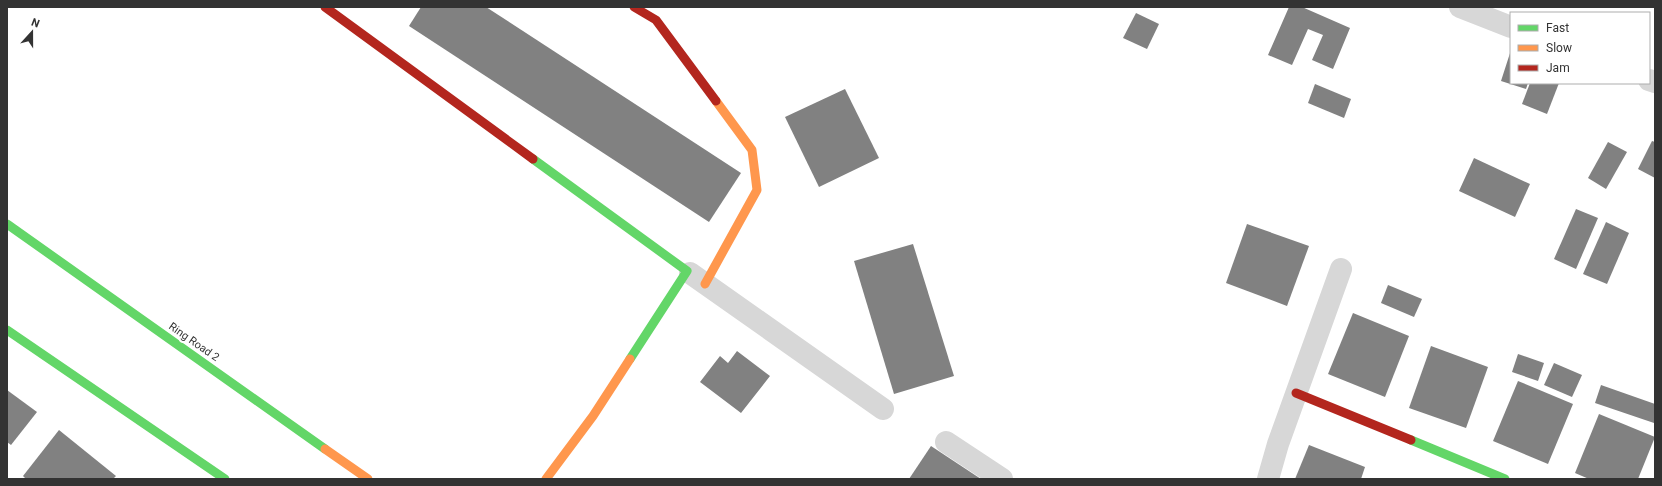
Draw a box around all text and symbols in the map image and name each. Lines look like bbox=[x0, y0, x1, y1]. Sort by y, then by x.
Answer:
north arrow bbox=[12, 12, 52, 52]
legend bbox=[1510, 12, 1650, 84]
text: N bbox=[29, 16, 42, 31]
text: Fast bbox=[1546, 21, 1569, 35]
text: Slow bbox=[1546, 41, 1572, 55]
text: Jam bbox=[1546, 61, 1570, 75]
street label: Ring Road 2 bbox=[166, 320, 222, 364]

